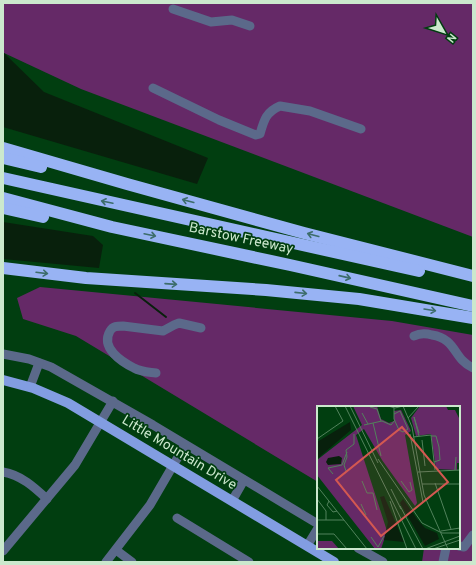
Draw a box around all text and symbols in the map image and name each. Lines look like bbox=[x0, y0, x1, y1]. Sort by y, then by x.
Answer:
north arrow bbox=[424, 12, 464, 52]
text: N bbox=[443, 30, 459, 45]
one-way arrow bbox=[101, 197, 114, 205]
one-way arrow bbox=[182, 197, 195, 204]
street label: Barstow Freeway bbox=[187, 220, 295, 258]
one-way arrow bbox=[307, 231, 320, 238]
one-way arrow bbox=[143, 232, 156, 240]
one-way arrow bbox=[35, 269, 48, 277]
one-way arrow bbox=[338, 274, 351, 282]
one-way arrow bbox=[164, 280, 177, 287]
one-way arrow bbox=[294, 290, 307, 297]
one-way arrow bbox=[423, 307, 436, 315]
inset map bbox=[317, 406, 460, 549]
street label: Little Mountain Drive bbox=[118, 412, 240, 494]

